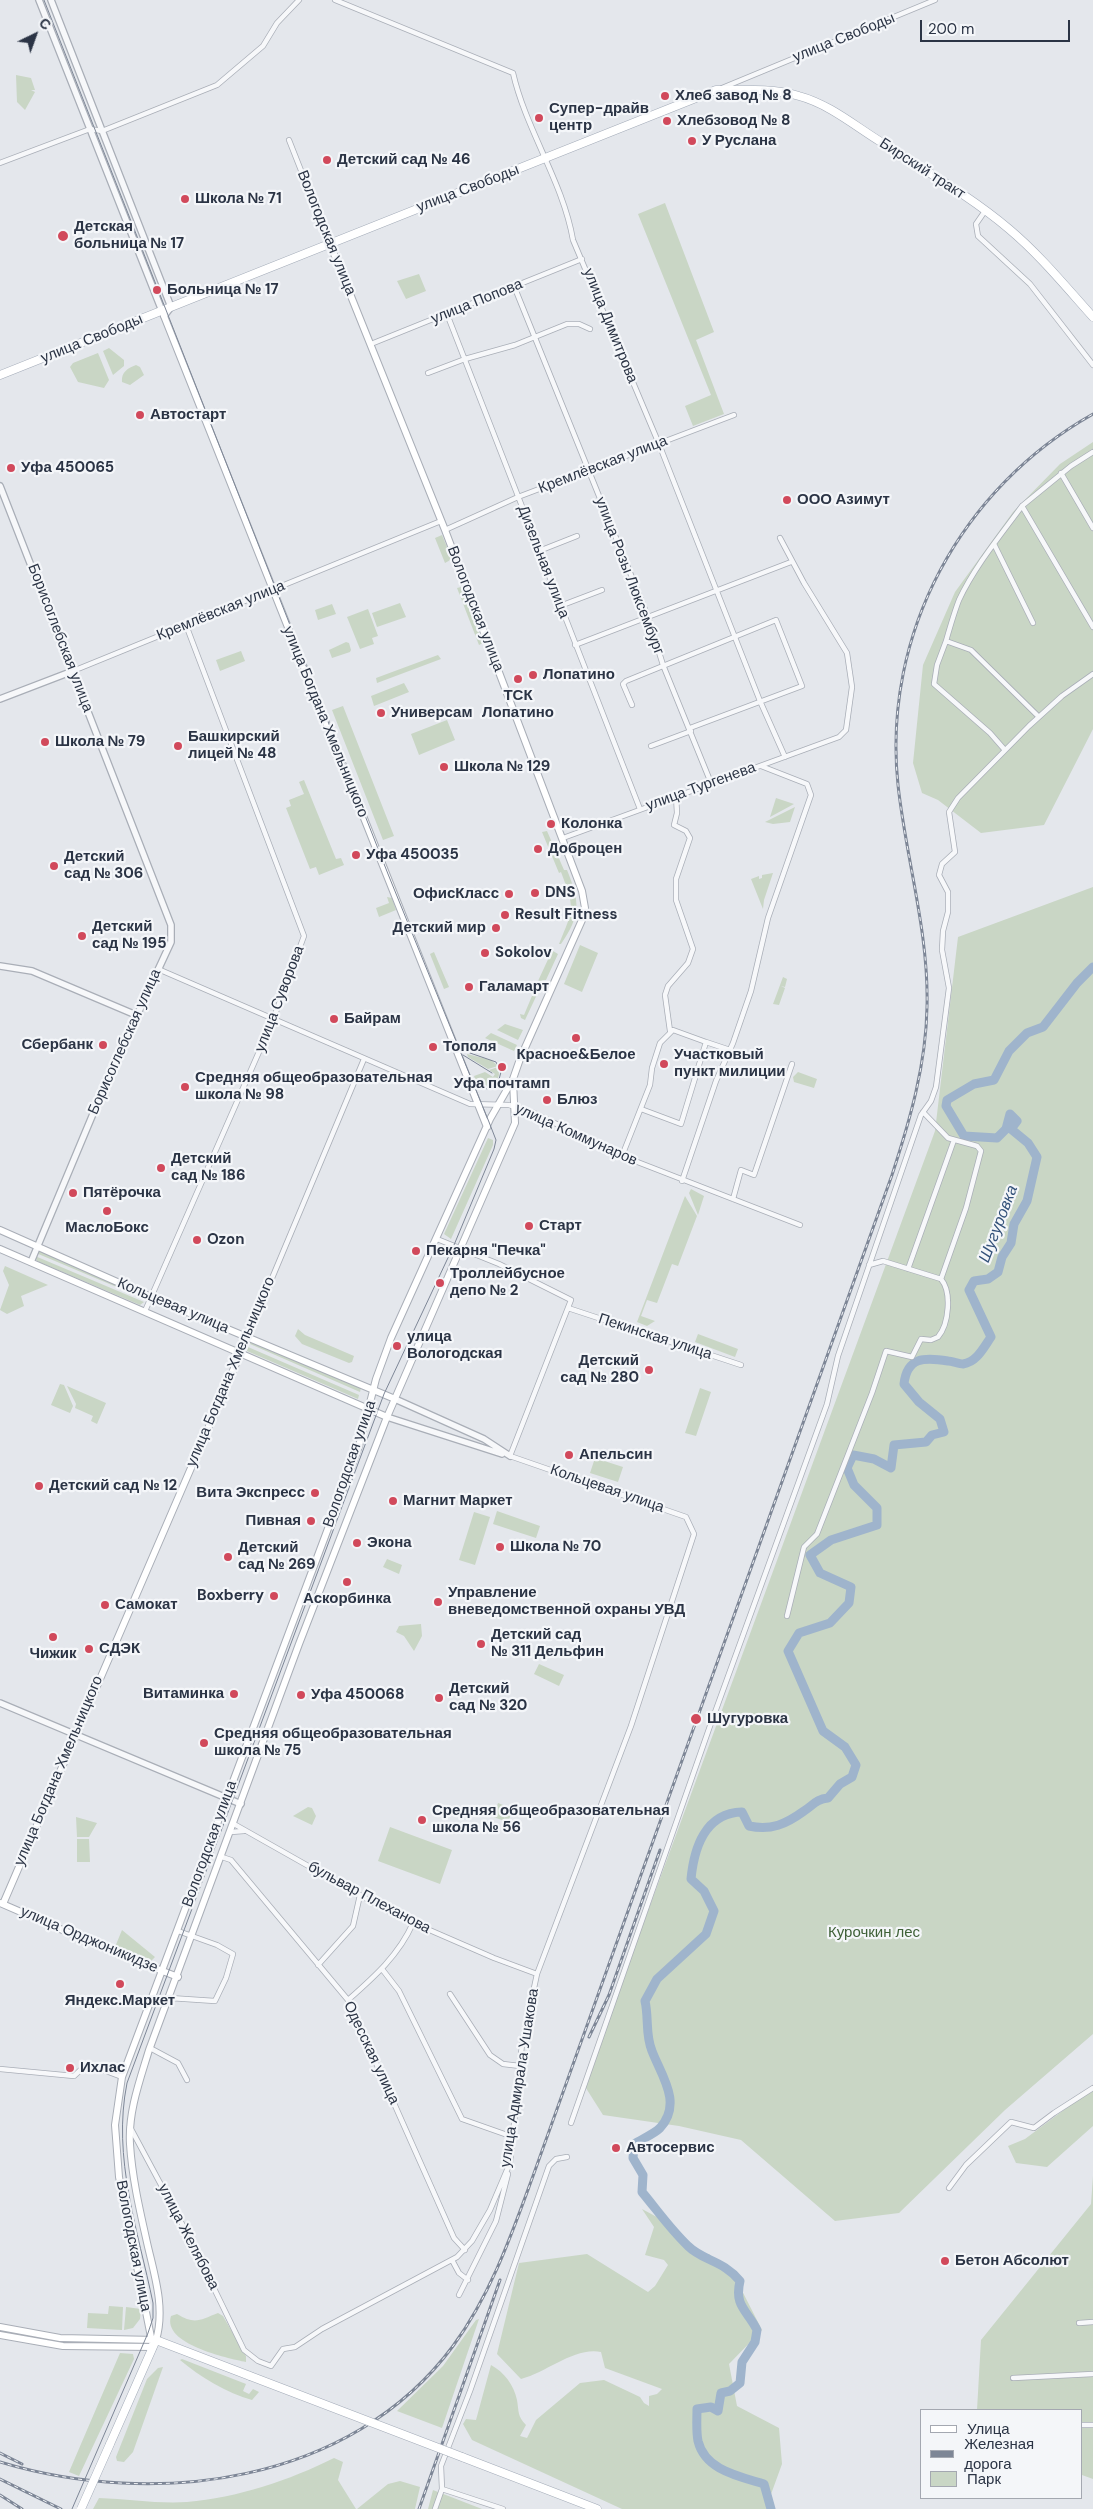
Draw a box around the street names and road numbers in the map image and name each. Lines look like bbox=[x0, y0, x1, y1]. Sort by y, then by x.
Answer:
street label: улица Свободы bbox=[790, 9, 898, 67]
street label: Бирский тракт bbox=[876, 135, 968, 203]
street label: улица Свободы bbox=[414, 161, 522, 217]
street label: Вологодская улица bbox=[293, 168, 359, 298]
street label: улица Димитрова bbox=[579, 266, 641, 386]
street label: улица Попова bbox=[429, 275, 525, 329]
street label: улица Свободы bbox=[38, 310, 146, 368]
street label: Кремлёвская улица bbox=[536, 432, 670, 498]
street label: улица Розы Люксембург bbox=[591, 495, 667, 657]
street label: Дизельная улица bbox=[513, 503, 573, 621]
street label: Вологодская улица bbox=[443, 544, 507, 674]
street label: Борисоглебская улица bbox=[23, 561, 97, 715]
street label: Кремлёвская улица bbox=[154, 577, 288, 645]
street label: улица Богдана Хмельницкого bbox=[278, 624, 372, 820]
street label: улица Тургенева bbox=[644, 759, 758, 815]
street label: улица Суворова bbox=[251, 943, 309, 1055]
street label: Борисоглебская улица bbox=[85, 966, 165, 1118]
street label: улица Коммунаров bbox=[512, 1100, 640, 1170]
street label: Кольцевая улица bbox=[114, 1274, 232, 1338]
street label: улица Богдана Хмельницкого bbox=[183, 1274, 279, 1470]
street label: Пекинская улица bbox=[596, 1310, 714, 1364]
street label: Вологодская улица bbox=[320, 1398, 380, 1530]
street label: Кольцевая улица bbox=[548, 1461, 666, 1517]
street label: улица Богдана Хмельницкого bbox=[11, 1673, 107, 1869]
street label: Вологодская улица bbox=[179, 1778, 241, 1910]
street label: бульвар Плеханова bbox=[305, 1858, 433, 1938]
street label: улица Орджоникидзе bbox=[18, 1903, 160, 1977]
street label: улица Адмирала Ушакова bbox=[497, 1987, 543, 2169]
street label: Одесская улица bbox=[339, 1998, 403, 2108]
street label: Вологодская улица bbox=[111, 2179, 155, 2313]
street label: улица Желябова bbox=[153, 2181, 223, 2293]

